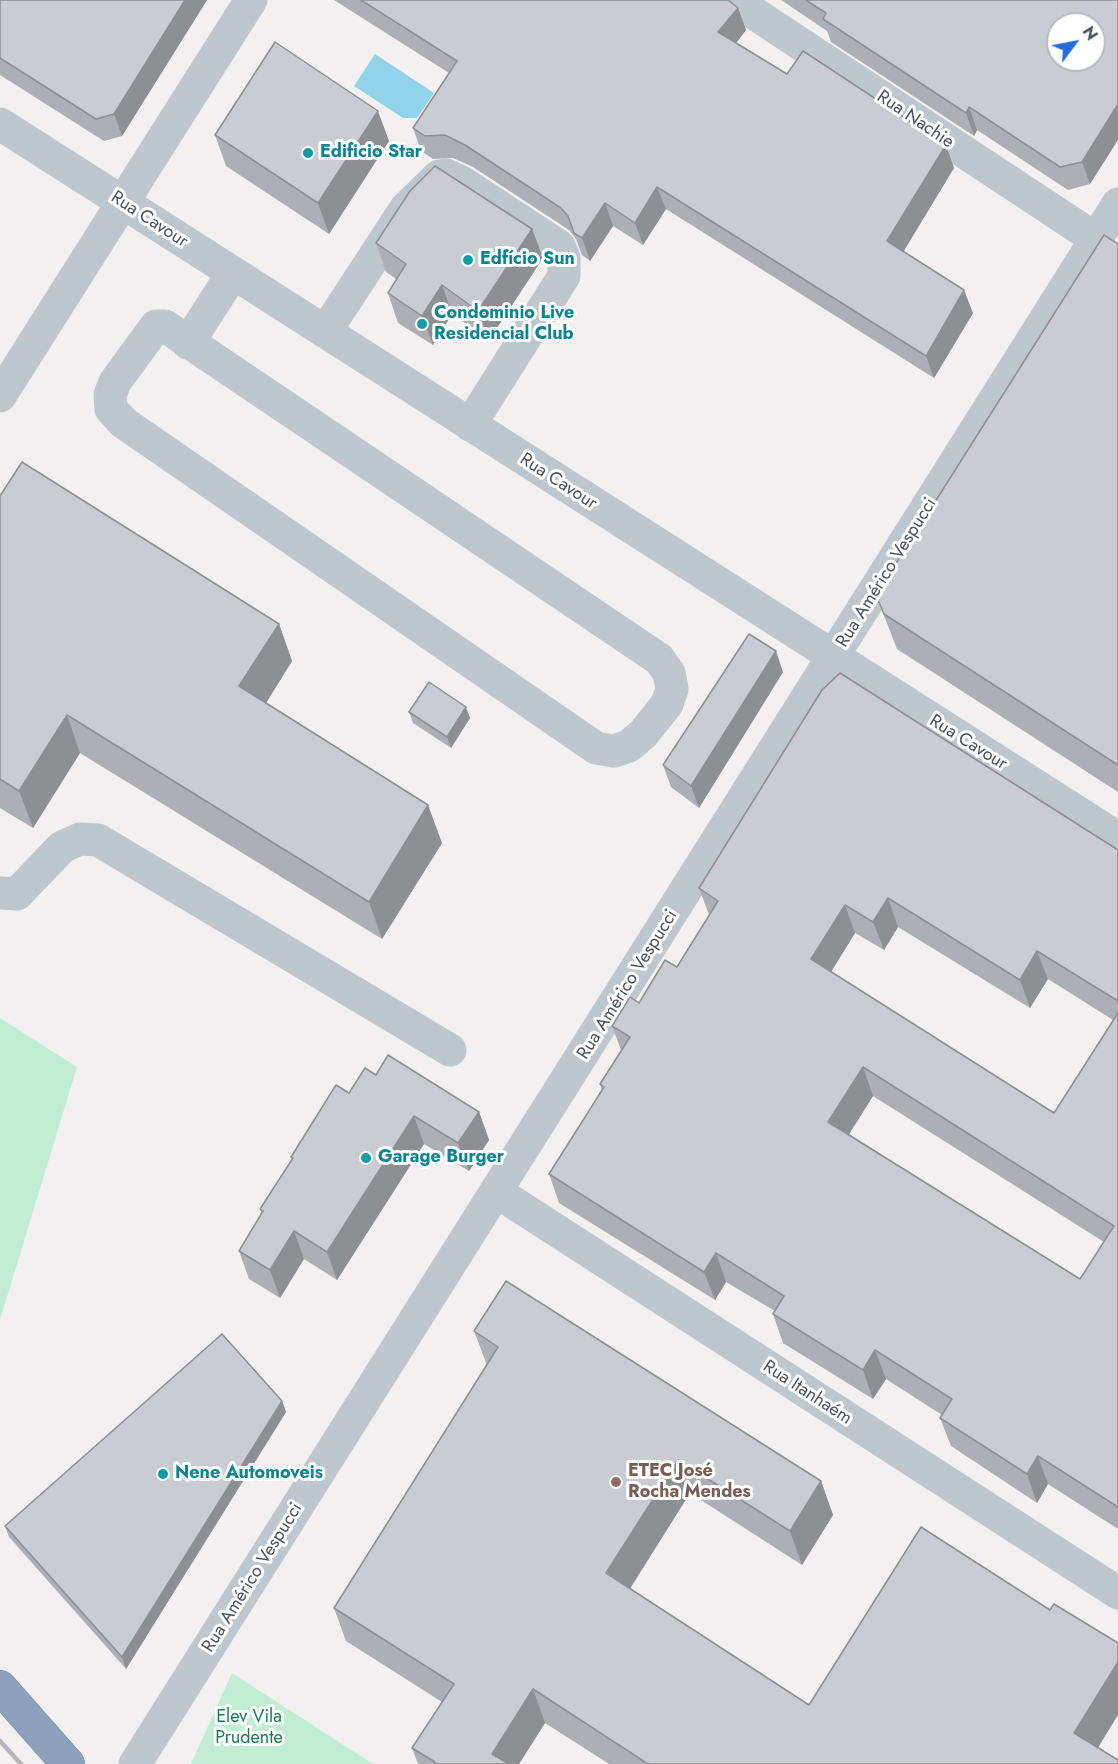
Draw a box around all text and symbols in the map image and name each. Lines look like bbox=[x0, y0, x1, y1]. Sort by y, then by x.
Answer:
north arrow bbox=[1046, 12, 1106, 72]
text: N bbox=[1077, 22, 1103, 45]
street label: Rua Nachie bbox=[872, 86, 958, 154]
place label: Edificio Star bbox=[320, 142, 422, 164]
marker: Edificio Star bbox=[301, 146, 315, 160]
street label: Rua Cavour bbox=[106, 187, 192, 253]
place label: Edfício Sun bbox=[480, 249, 575, 271]
marker: Edfício Sun bbox=[461, 253, 475, 267]
place label: Condominio Live Residencial Club bbox=[434, 303, 574, 346]
marker: Condominio Live Residencial Club bbox=[415, 317, 429, 331]
street label: Rua Cavour bbox=[515, 449, 601, 515]
street label: Rua Américo Vespucci bbox=[832, 494, 942, 652]
street label: Rua Cavour bbox=[925, 711, 1011, 775]
street label: Rua Américo Vespucci bbox=[573, 906, 683, 1064]
place label: Garage Burger bbox=[378, 1147, 504, 1169]
marker: Garage Burger bbox=[359, 1151, 373, 1165]
street label: Rua Itanhaém bbox=[758, 1356, 856, 1430]
place label: ETEC José Rocha Mendes bbox=[628, 1461, 751, 1504]
place label: Nene Automoveis bbox=[175, 1463, 323, 1485]
marker: Nene Automoveis bbox=[156, 1467, 170, 1481]
marker: ETEC José Rocha Mendes bbox=[609, 1475, 623, 1489]
street label: Rua Américo Vespucci bbox=[198, 1499, 308, 1657]
park label: Elev Vila Prudente bbox=[215, 1707, 283, 1750]

